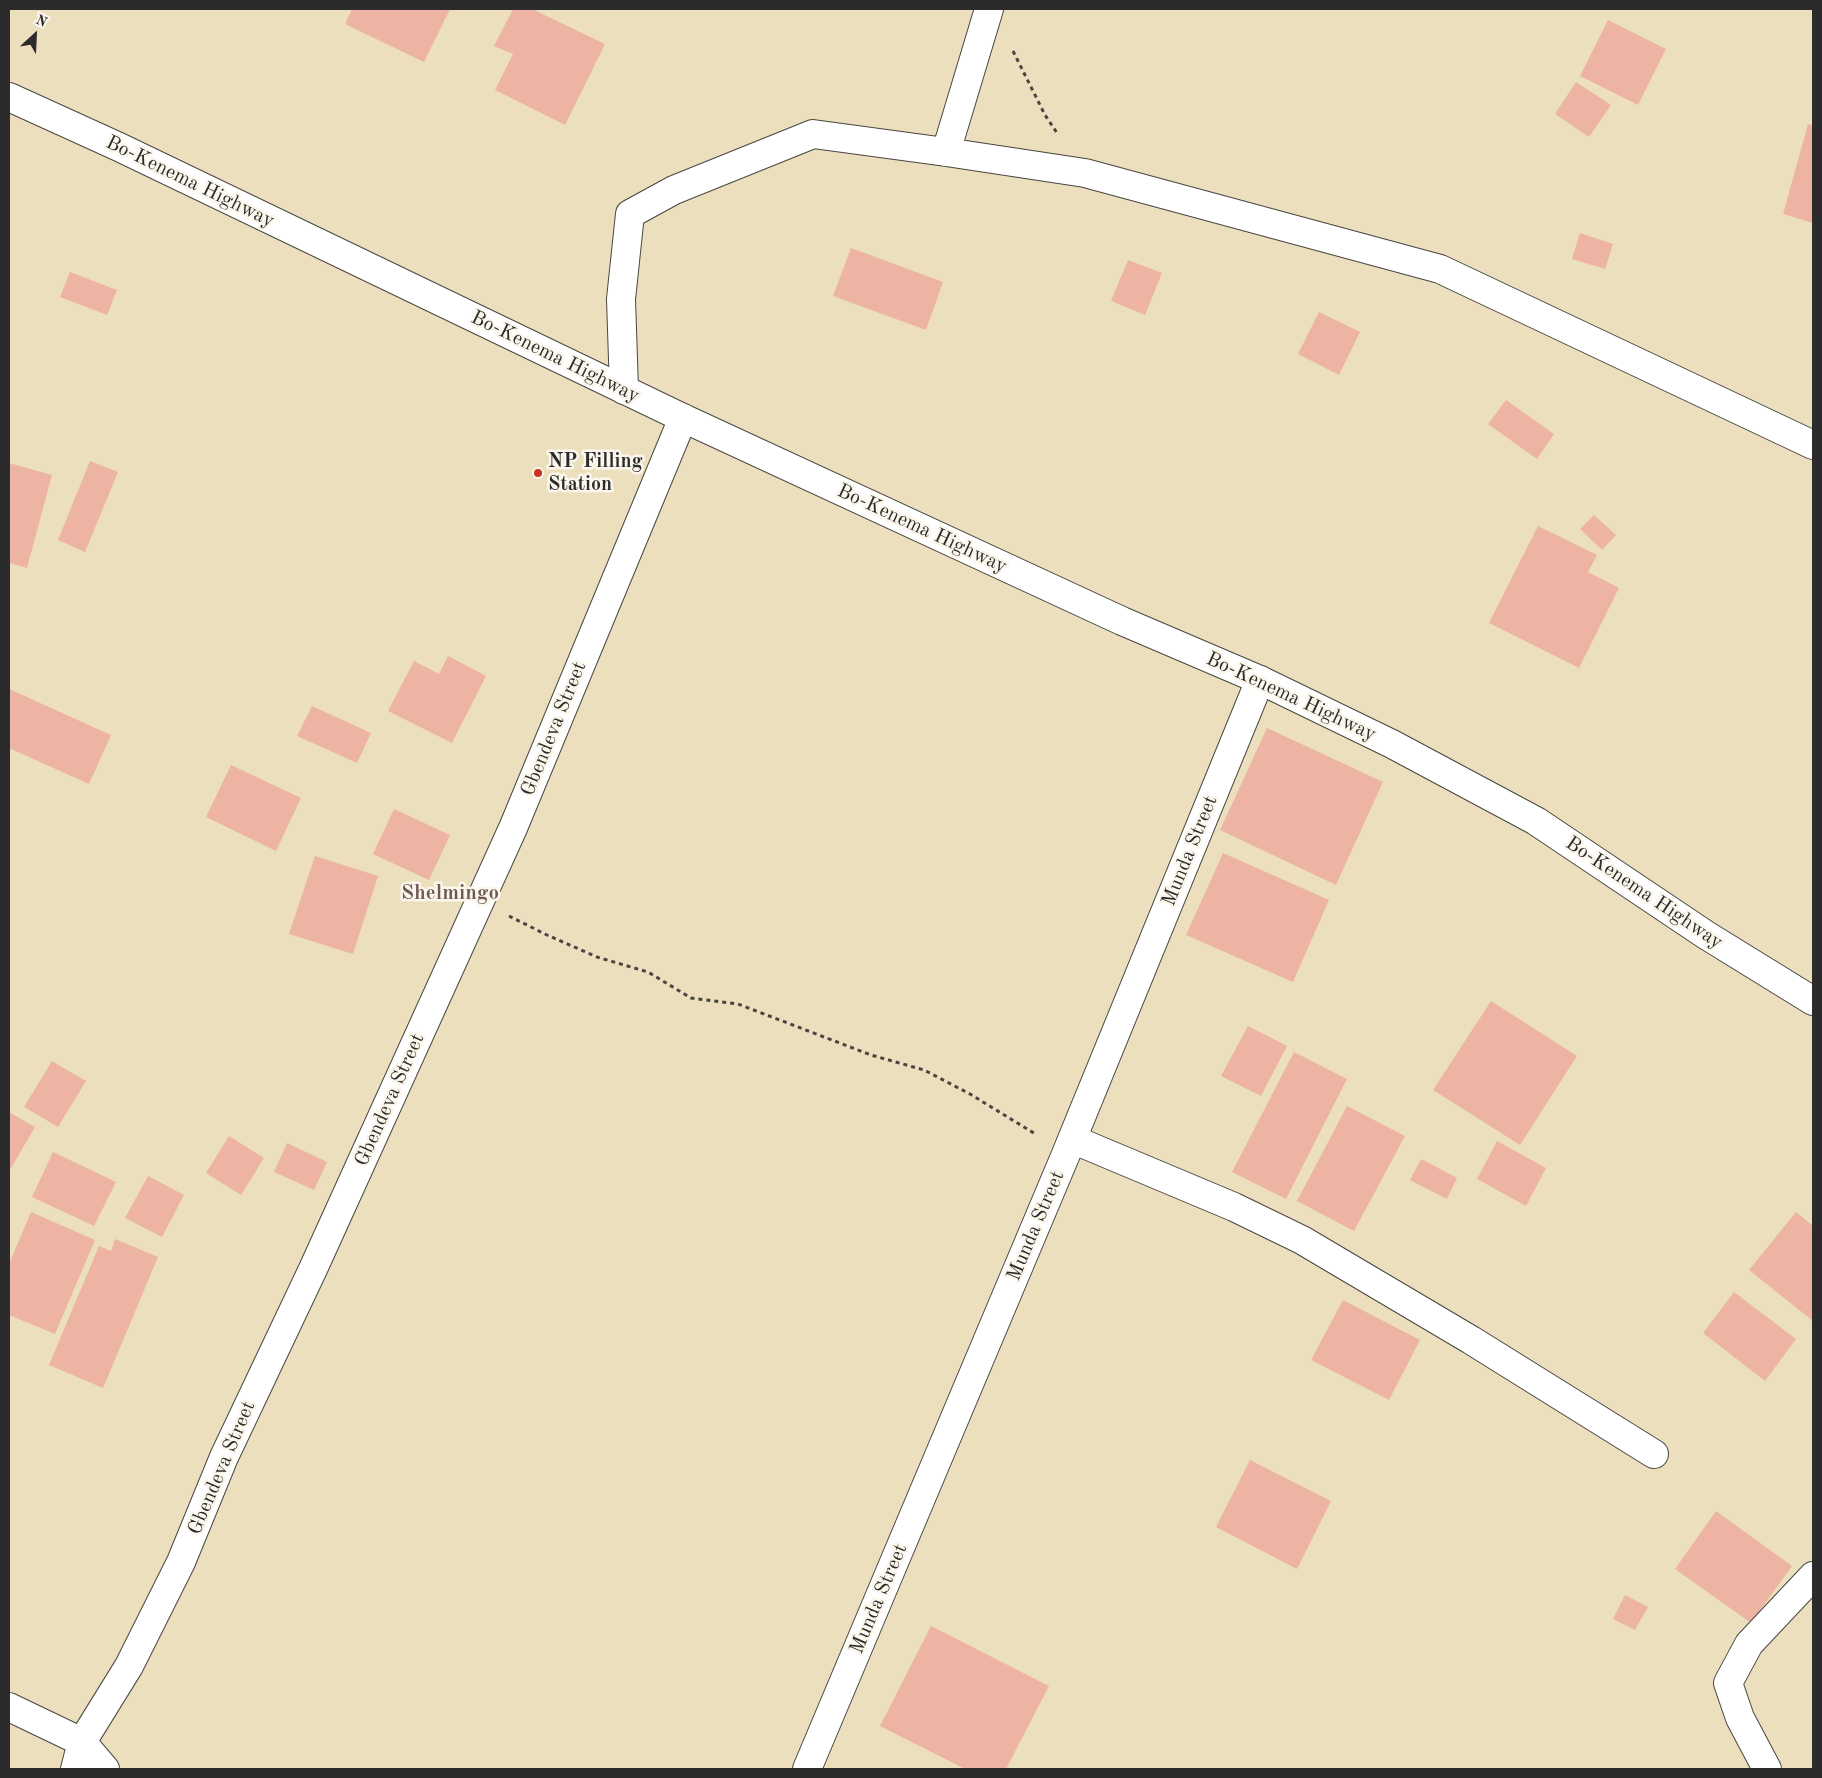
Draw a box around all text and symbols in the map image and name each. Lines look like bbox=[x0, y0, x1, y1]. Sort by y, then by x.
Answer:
north arrow bbox=[10, 10, 60, 60]
text: N bbox=[34, 13, 49, 30]
street label: Bo-Kenema Highway bbox=[102, 131, 278, 233]
street label: Bo-Kenema Highway bbox=[467, 306, 643, 408]
place label: NP Filling Station bbox=[548, 450, 643, 497]
marker: NP Filling Station bbox=[532, 467, 544, 479]
street label: Bo-Kenema Highway bbox=[833, 479, 1011, 579]
street label: Bo-Kenema Highway bbox=[1202, 647, 1380, 747]
street label: Gbendeva Street bbox=[516, 658, 592, 800]
street label: Munda Street bbox=[1157, 792, 1223, 910]
street label: Bo-Kenema Highway bbox=[1561, 831, 1727, 955]
district label: Shelmingo bbox=[401, 880, 499, 906]
street label: Gbendeva Street bbox=[350, 1030, 430, 1170]
street label: Munda Street bbox=[1002, 1167, 1070, 1285]
street label: Gbendeva Street bbox=[183, 1398, 261, 1538]
street label: Munda Street bbox=[845, 1540, 913, 1658]

